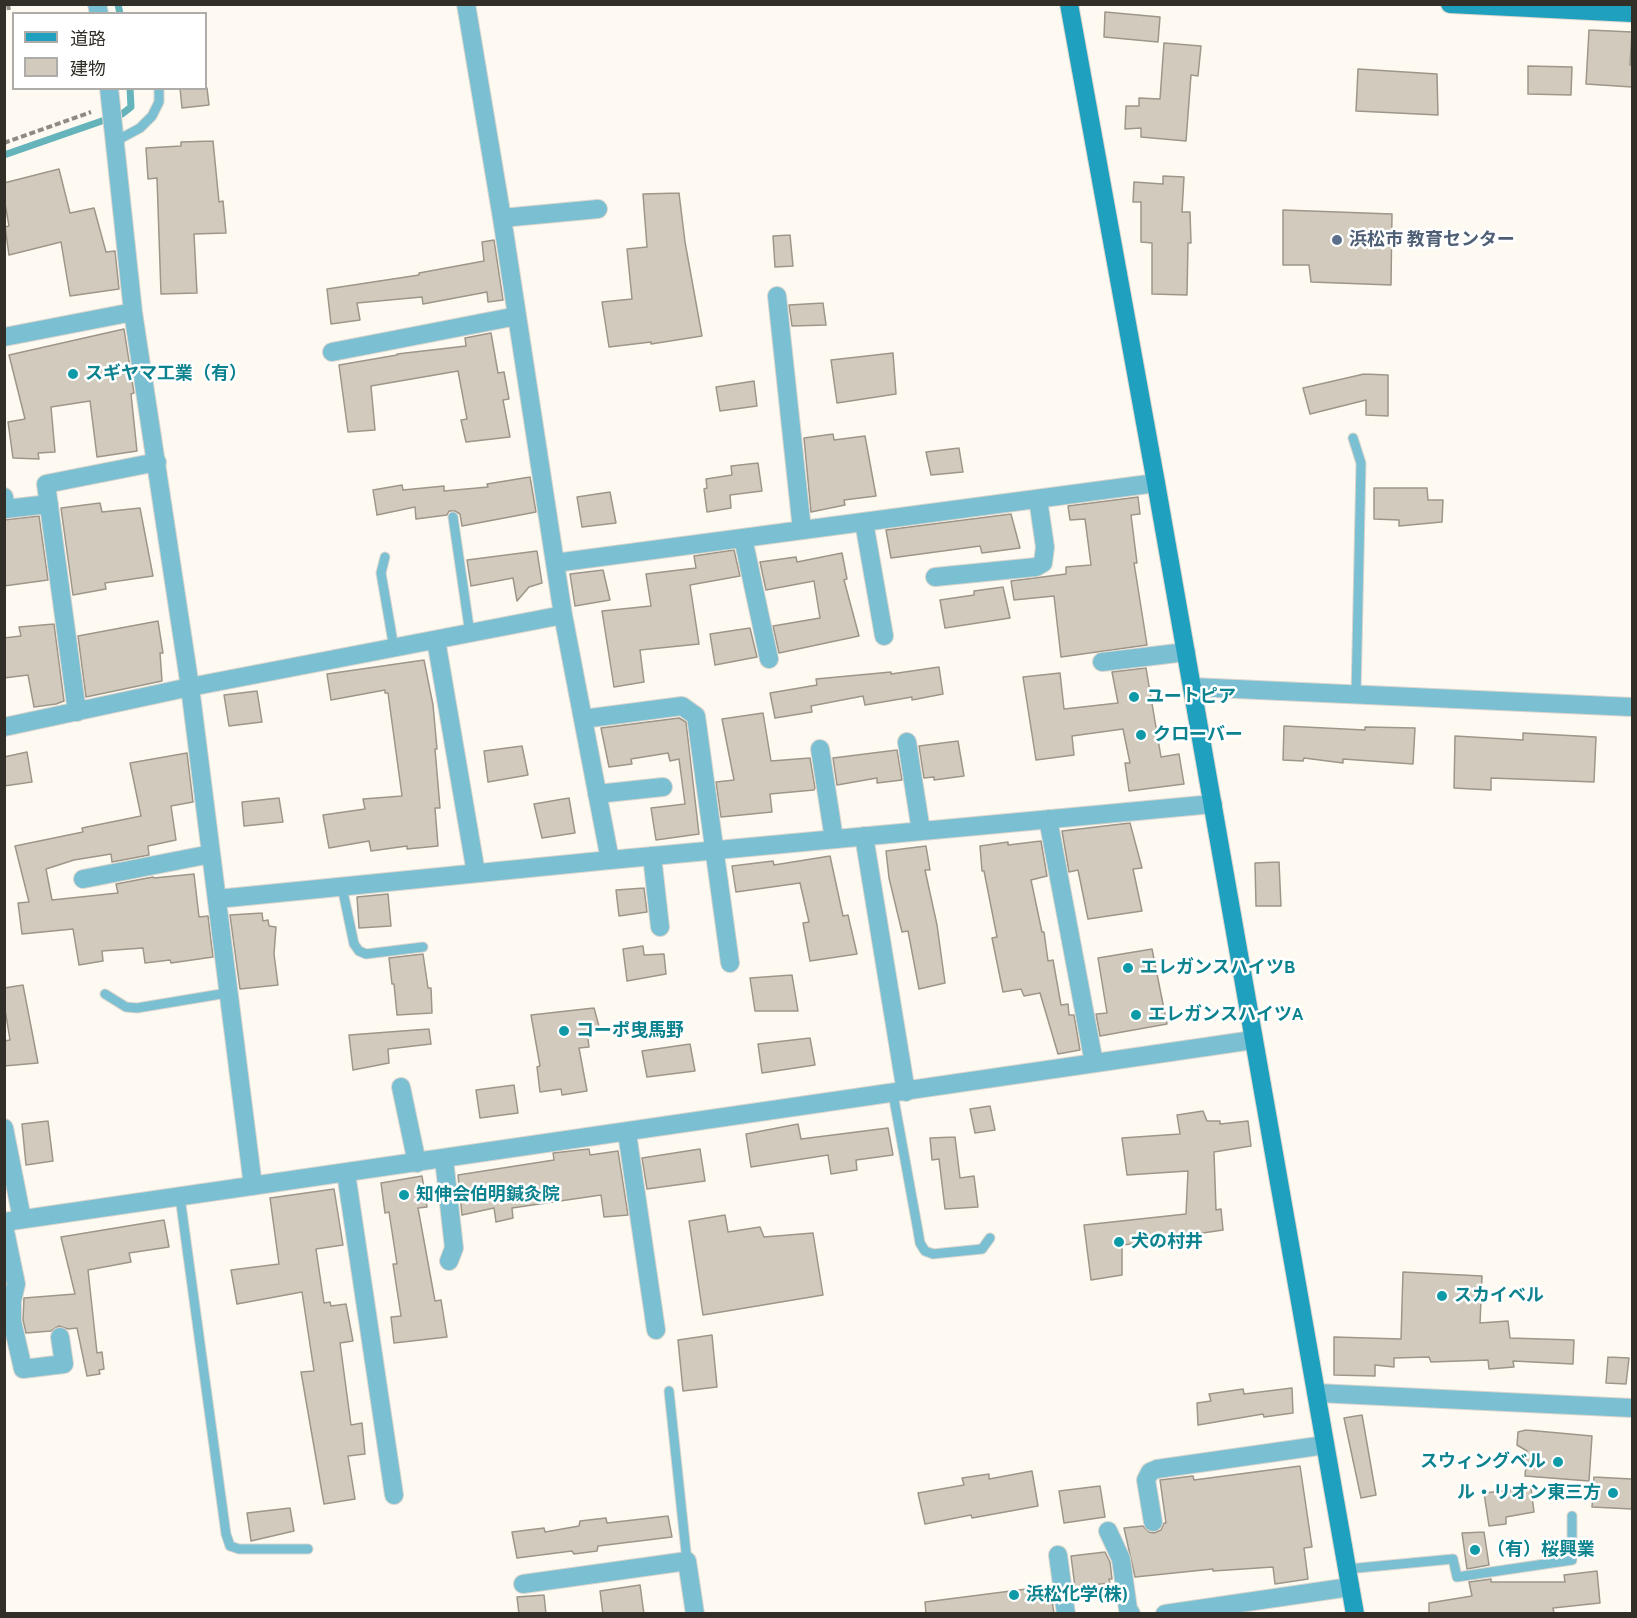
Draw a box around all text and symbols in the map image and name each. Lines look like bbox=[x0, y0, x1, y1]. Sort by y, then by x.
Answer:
legend bbox=[12, 12, 207, 90]
text: 道路 bbox=[70, 28, 106, 50]
text: 建物 bbox=[70, 58, 106, 80]
place label: 浜松市 教育センター bbox=[1349, 229, 1515, 251]
marker: 浜松市 教育センター bbox=[1330, 233, 1344, 247]
place label: スギヤマ工業（有） bbox=[85, 363, 247, 385]
marker: スギヤマ工業（有） bbox=[66, 367, 80, 381]
place label: ユートピア bbox=[1146, 686, 1236, 708]
marker: ユートピア bbox=[1127, 690, 1141, 704]
place label: クローバー bbox=[1153, 724, 1243, 746]
marker: クローバー bbox=[1134, 728, 1148, 742]
place label: エレガンスハイツB bbox=[1140, 957, 1295, 979]
marker: エレガンスハイツB bbox=[1121, 961, 1135, 975]
place label: エレガンスハイツA bbox=[1148, 1004, 1303, 1026]
marker: エレガンスハイツA bbox=[1129, 1008, 1143, 1022]
place label: コーポ曳馬野 bbox=[576, 1020, 684, 1042]
marker: コーポ曳馬野 bbox=[557, 1024, 571, 1038]
place label: 知伸会伯明鍼灸院 bbox=[416, 1184, 560, 1206]
marker: 知伸会伯明鍼灸院 bbox=[397, 1188, 411, 1202]
place label: 犬の村井 bbox=[1131, 1231, 1203, 1253]
marker: 犬の村井 bbox=[1112, 1235, 1126, 1249]
place label: スカイベル bbox=[1454, 1285, 1544, 1307]
marker: スカイベル bbox=[1435, 1289, 1449, 1303]
place label: スウィングベル bbox=[1420, 1451, 1546, 1473]
marker: スウィングベル bbox=[1551, 1455, 1565, 1469]
place label: ル・リオン東三方 bbox=[1457, 1482, 1601, 1504]
marker: ル・リオン東三方 bbox=[1606, 1486, 1620, 1500]
place label: （有）桜興業 bbox=[1487, 1539, 1595, 1561]
marker: （有）桜興業 bbox=[1468, 1543, 1482, 1557]
place label: 浜松化学(株) bbox=[1026, 1584, 1128, 1606]
marker: 浜松化学(株) bbox=[1007, 1588, 1021, 1602]

